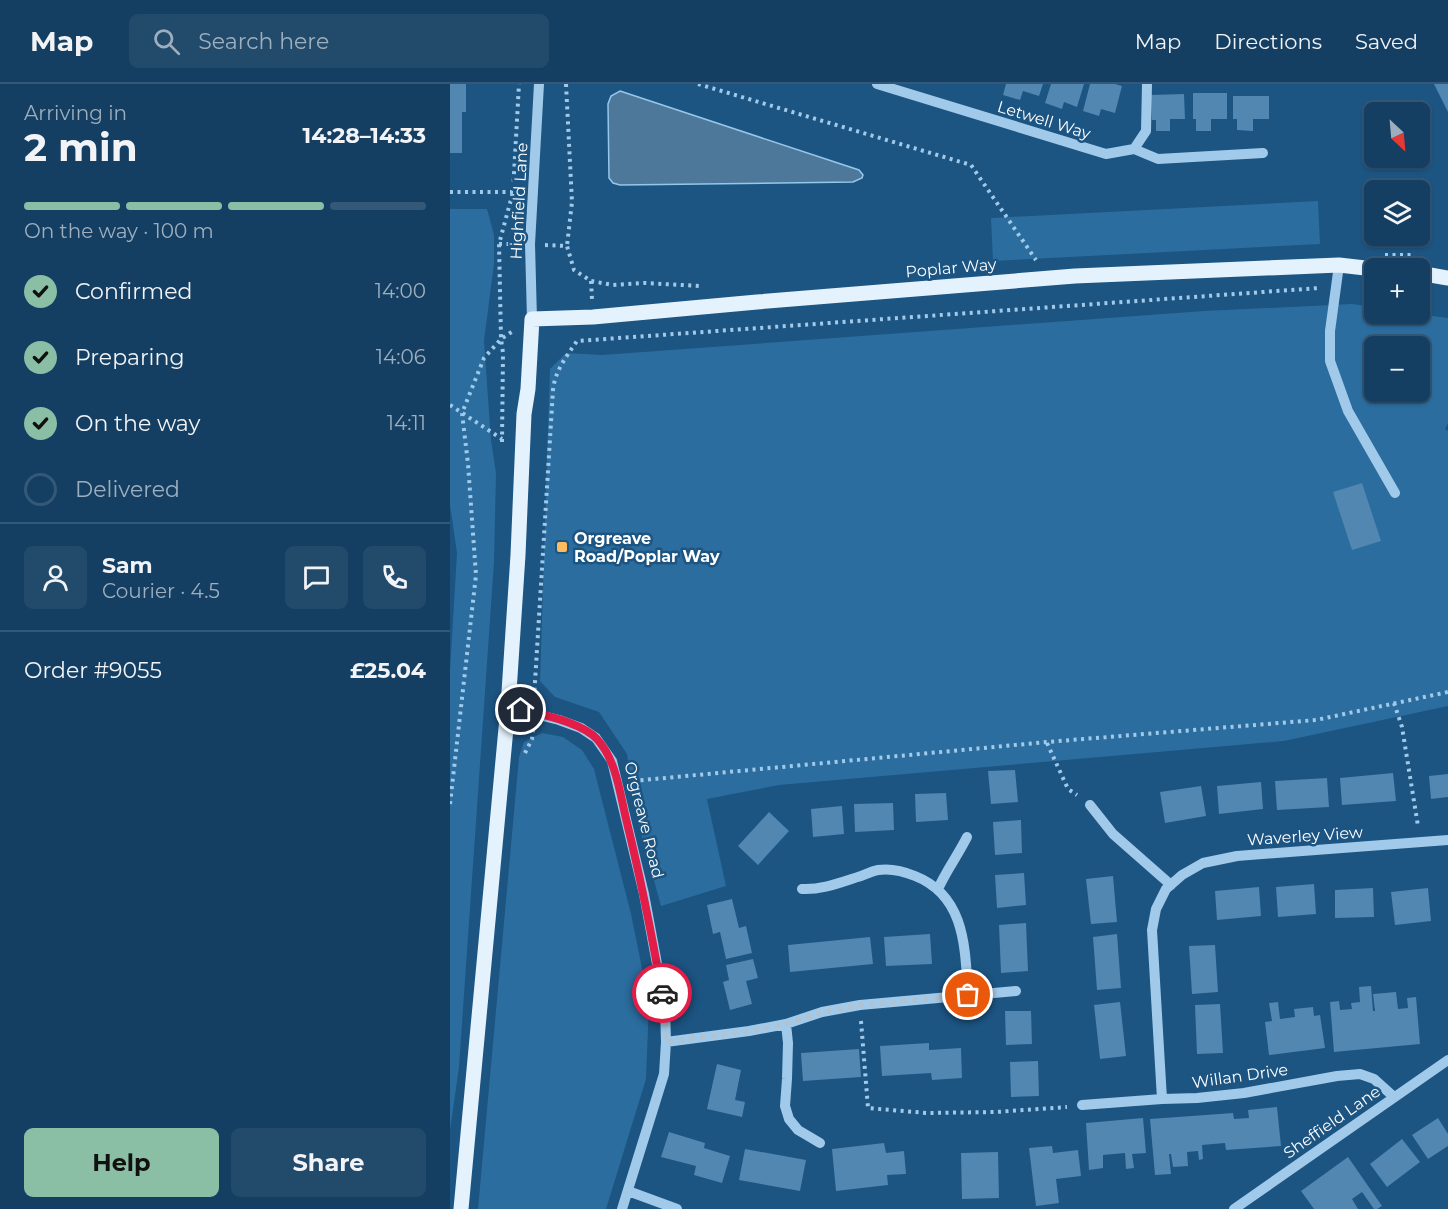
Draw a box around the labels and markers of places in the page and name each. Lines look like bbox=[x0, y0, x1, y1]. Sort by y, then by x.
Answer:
place label: Orgreave Road/Poplar Way bbox=[574, 529, 720, 566]
marker: Orgreave Road/Poplar Way bbox=[555, 540, 569, 554]
pin bbox=[495, 684, 546, 735]
pin bbox=[942, 969, 993, 1020]

